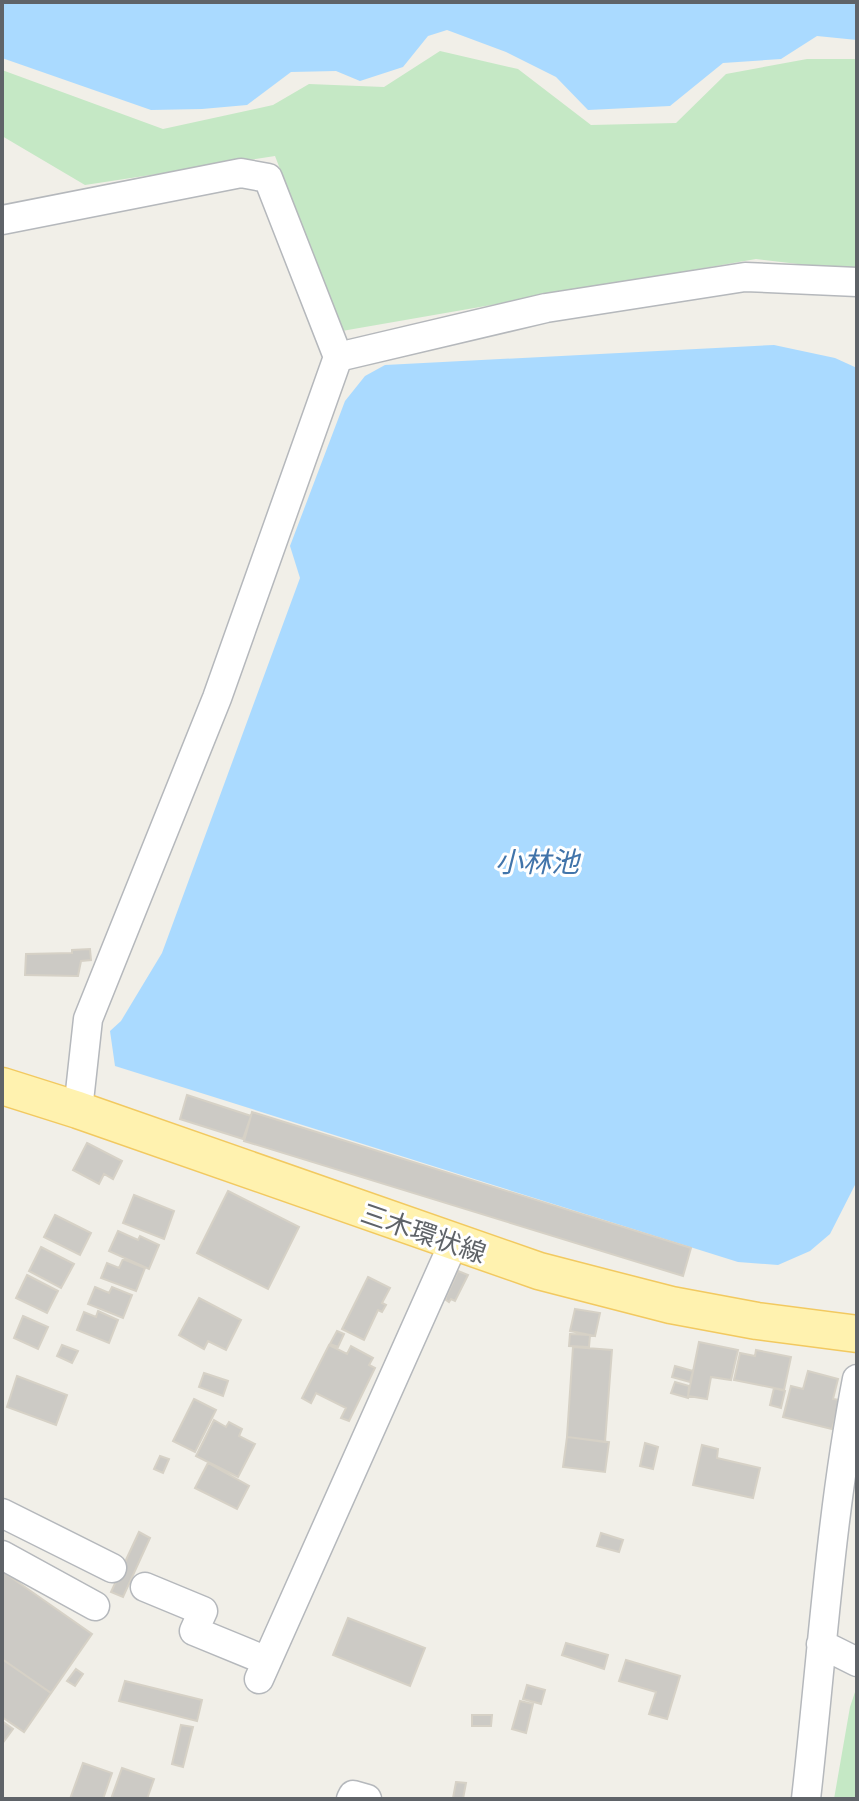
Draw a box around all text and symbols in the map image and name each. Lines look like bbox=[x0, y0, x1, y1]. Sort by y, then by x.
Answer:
water label: 小林池 bbox=[495, 844, 582, 878]
street label: 三木環状線 bbox=[357, 1196, 491, 1268]

